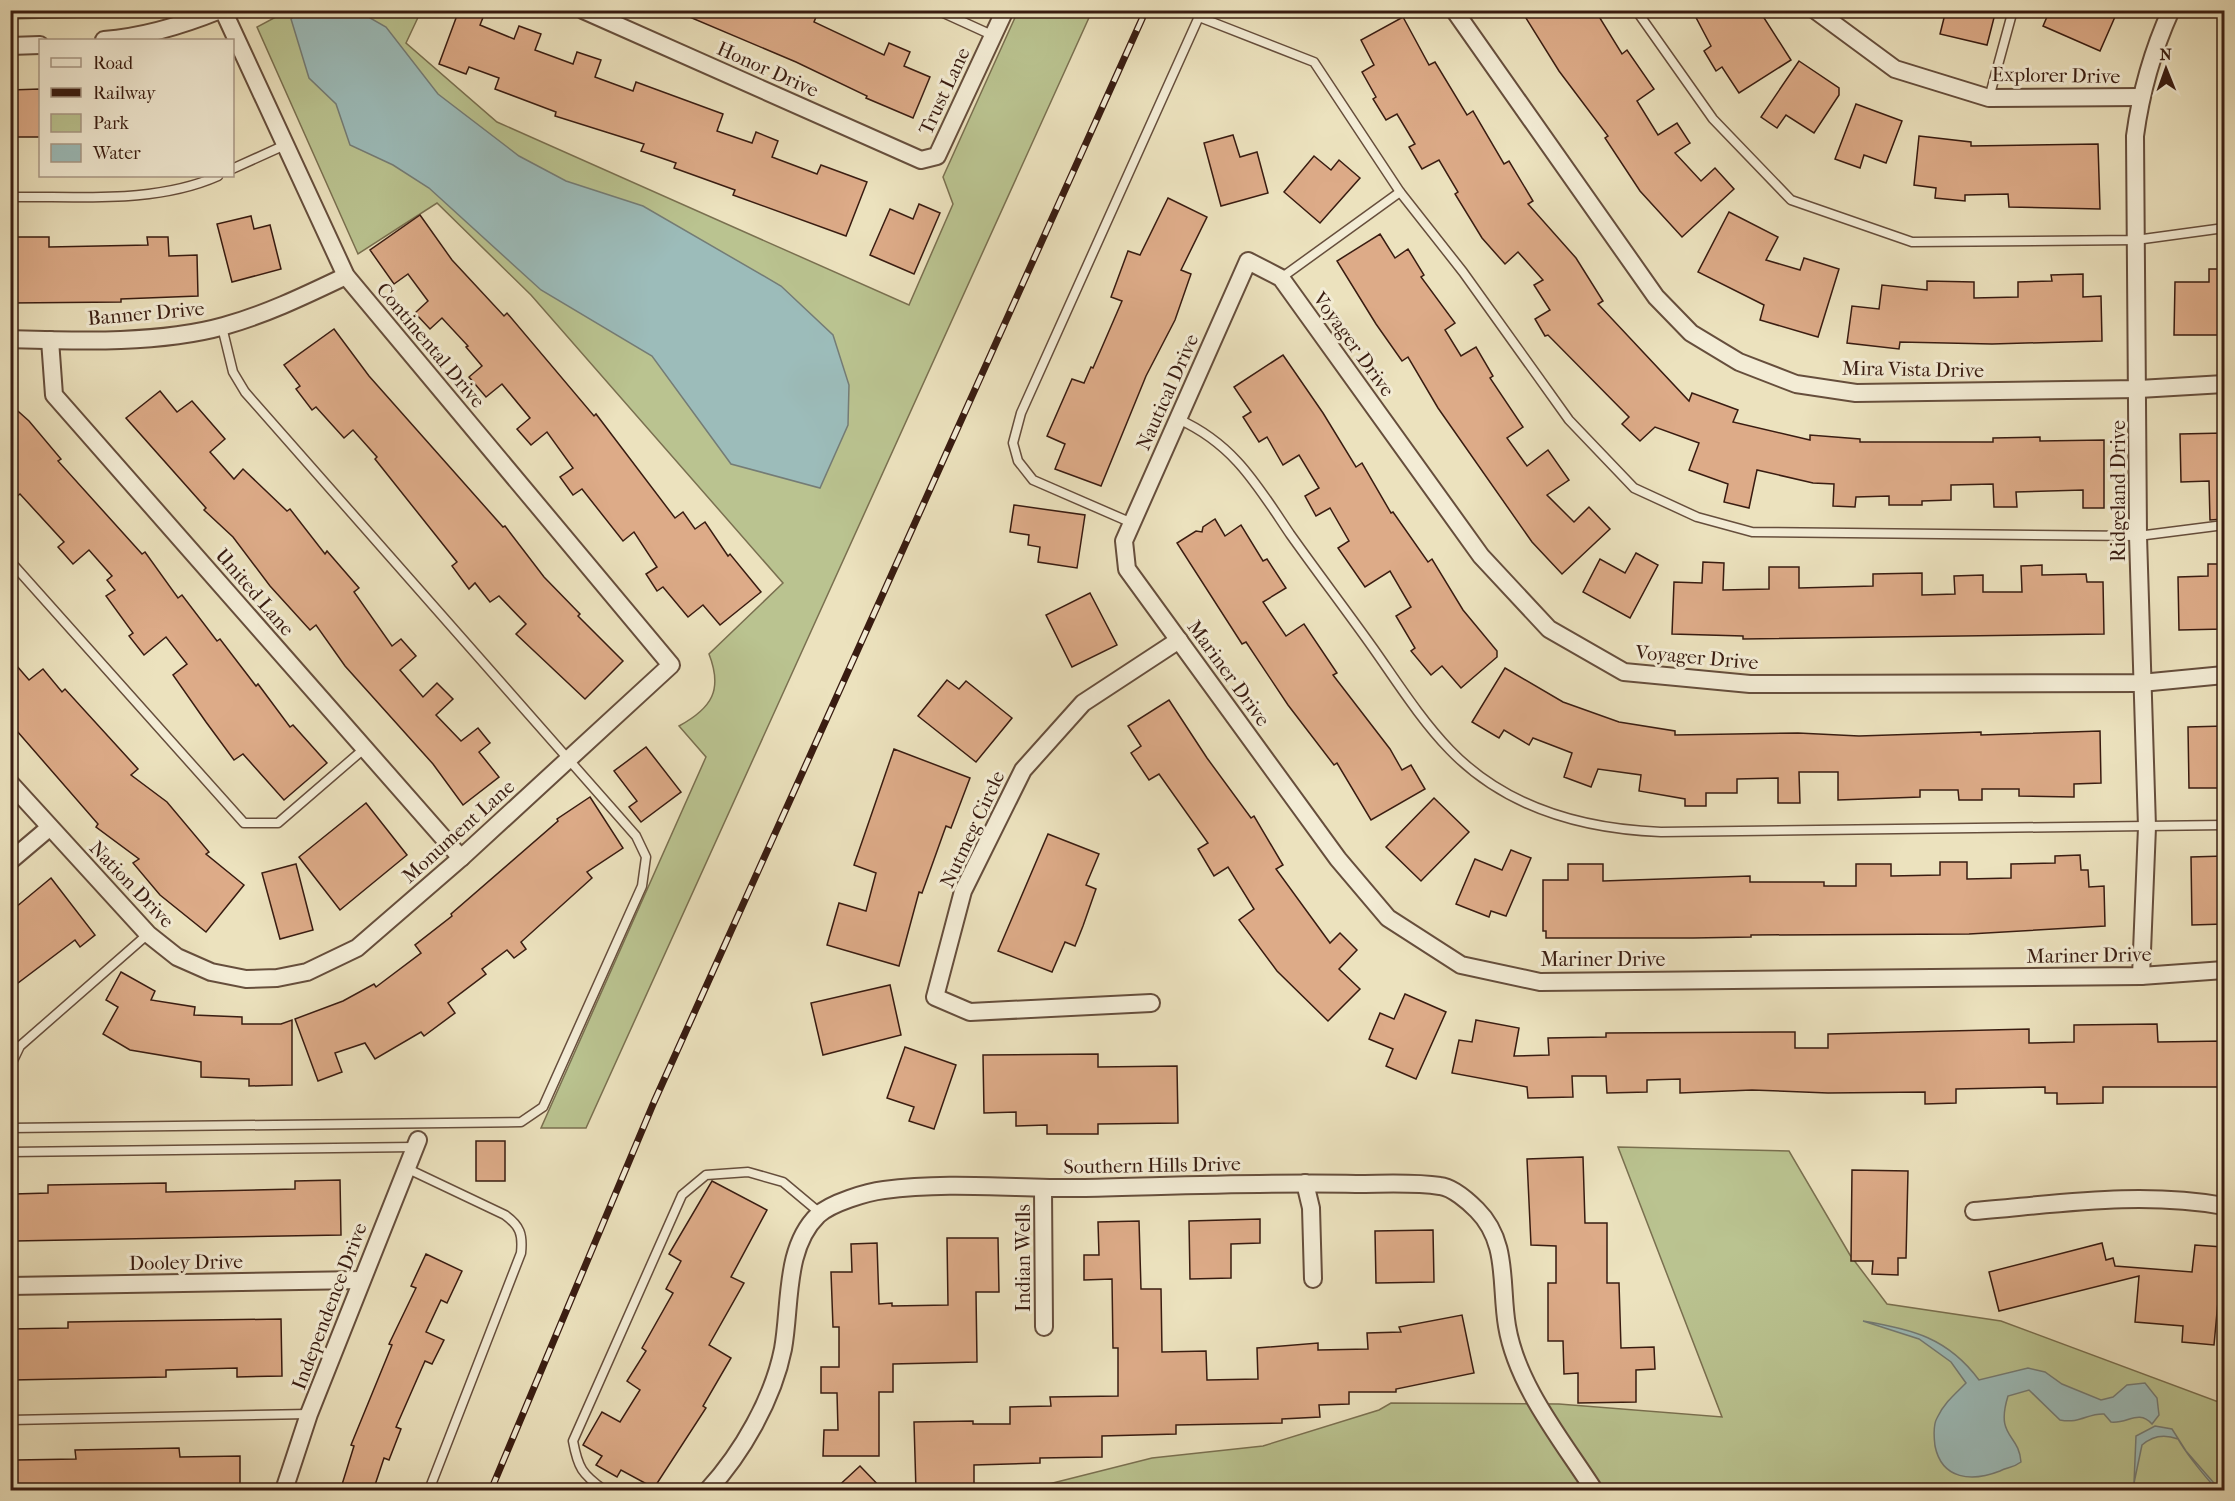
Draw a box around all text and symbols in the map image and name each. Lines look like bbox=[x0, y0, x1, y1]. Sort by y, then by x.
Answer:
street label: Honor Drive bbox=[713, 37, 822, 102]
legend bbox=[39, 39, 234, 177]
north arrow bbox=[2136, 39, 2196, 99]
street label: Trust Lane bbox=[914, 44, 975, 138]
text: N bbox=[2160, 45, 2173, 64]
text: Road bbox=[93, 53, 133, 74]
street label: Explorer Drive bbox=[1991, 63, 2121, 88]
text: Railway bbox=[93, 83, 157, 104]
text: Park bbox=[93, 113, 130, 134]
text: Water bbox=[92, 143, 141, 164]
street label: Continental Drive bbox=[372, 278, 490, 413]
street label: Voyager Drive bbox=[1307, 287, 1399, 401]
street label: Banner Drive bbox=[87, 297, 205, 330]
street label: Nautical Drive bbox=[1132, 330, 1203, 454]
street label: Mira Vista Drive bbox=[1842, 357, 1984, 382]
street label: Ridgeland Drive bbox=[2107, 420, 2130, 562]
street label: United Lane bbox=[211, 544, 299, 641]
street label: Mariner Drive bbox=[1183, 616, 1275, 731]
street label: Voyager Drive bbox=[1634, 641, 1759, 674]
street label: Nutmeg Circle bbox=[935, 767, 1010, 891]
street label: Monument Lane bbox=[398, 775, 519, 888]
street label: Nation Drive bbox=[85, 836, 179, 933]
street label: Mariner Drive bbox=[2026, 943, 2152, 968]
street label: Mariner Drive bbox=[1540, 948, 1666, 971]
street label: Southern Hills Drive bbox=[1063, 1152, 1241, 1179]
street label: Indian Wells bbox=[1012, 1204, 1035, 1312]
street label: Independence Drive bbox=[287, 1220, 372, 1393]
street label: Dooley Drive bbox=[129, 1250, 243, 1275]

